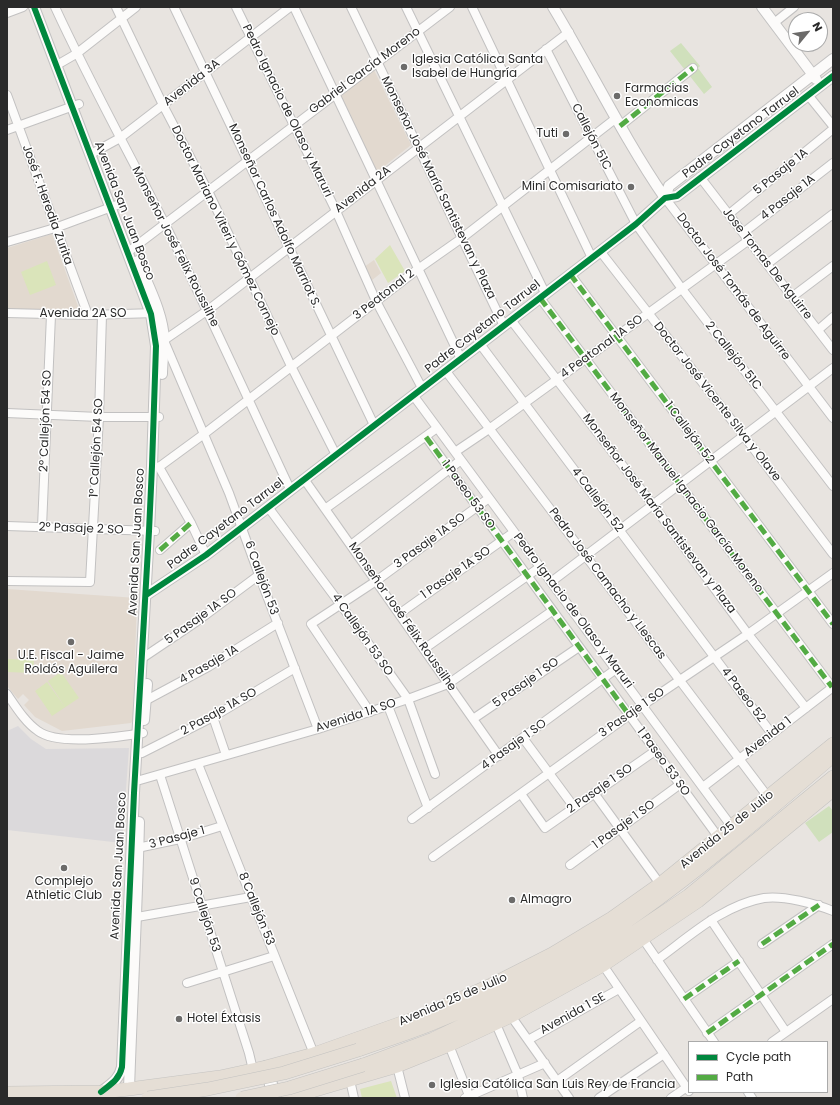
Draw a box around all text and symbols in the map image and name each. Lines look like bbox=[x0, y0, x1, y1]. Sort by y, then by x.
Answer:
north arrow bbox=[788, 12, 828, 52]
text: N bbox=[809, 19, 827, 34]
street label: Pedro Ignacio de Olaso y Maruri bbox=[239, 22, 335, 200]
street label: Gabriel García Moreno bbox=[307, 25, 423, 117]
place label: Iglesia Católica Santa Isabel de Hungría bbox=[412, 53, 543, 81]
street label: Avenida 3A bbox=[161, 57, 223, 109]
marker: Iglesia Católica Santa Isabel de Hungría bbox=[399, 62, 409, 72]
street label: Monseñor José María Santistevan y Plaza bbox=[378, 74, 498, 302]
place label: Farmacias Economicas bbox=[625, 82, 698, 110]
street label: Padre Cayetano Tarruel bbox=[680, 84, 802, 182]
marker: Farmacias Economicas bbox=[612, 91, 622, 101]
street label: Callejón 51C bbox=[568, 101, 614, 173]
street label: Monseñor Carlos Adolfo Marriot S. bbox=[225, 122, 323, 310]
street label: Doctor Mariano Viteri y Gómez Cornejo bbox=[168, 124, 282, 338]
place label: Tuti bbox=[537, 127, 558, 141]
marker: Tuti bbox=[561, 129, 571, 139]
street label: Avenida San Juan Bosco bbox=[91, 139, 157, 283]
street label: José F. Heredia Zurita bbox=[19, 143, 75, 267]
street label: 5 Pasaje 1A bbox=[751, 146, 811, 198]
street label: Monseñor José Felix Roussilhe bbox=[128, 164, 222, 330]
street label: Avenida 2A bbox=[332, 164, 394, 216]
street label: 4 Pasaje 1A bbox=[758, 172, 818, 224]
place label: Mini Comisariato bbox=[522, 180, 623, 194]
marker: Mini Comisariato bbox=[626, 182, 636, 192]
street label: Jose Tomas De Aguirre bbox=[719, 205, 815, 323]
street label: Doctor José Tomás de Aguirre bbox=[673, 211, 793, 363]
street label: 3 Peatonal 2 bbox=[351, 267, 417, 323]
street label: Padre Cayetano Tarruel bbox=[422, 277, 544, 377]
street label: Avenida 2A SO bbox=[40, 307, 126, 321]
street label: 4 Peatonal 1A SO bbox=[558, 312, 646, 382]
street label: Doctor José Vicente Silva y Olave bbox=[650, 319, 784, 485]
street label: 2 Callejón 51C bbox=[702, 319, 764, 393]
street label: 2º Callejón 54 SO bbox=[37, 370, 55, 472]
street label: Monseñor Manuel Ignacio García Moreno bbox=[606, 390, 766, 596]
street label: 1º Callejón 54 SO bbox=[87, 398, 107, 498]
street label: 1 Callejón 52 bbox=[661, 399, 717, 467]
street label: Monseñor José María Santistevan y Plaza bbox=[579, 411, 739, 617]
street label: 1 Paseo 53 SO bbox=[438, 458, 498, 532]
street label: 4 Callejón 52 bbox=[568, 465, 626, 535]
street label: Avenida San Juan Bosco bbox=[126, 468, 148, 616]
street label: Padre Cayetano Tarruel bbox=[165, 475, 287, 573]
street label: Pedro José Camacho y Llescas bbox=[545, 505, 669, 663]
street label: 3 Pasaje 1A SO bbox=[391, 510, 469, 572]
street label: 2º Pasaje 2 SO bbox=[38, 520, 124, 538]
street label: Pedro Ignacio de Olaso y Maruri bbox=[510, 531, 636, 691]
street label: 6 Callejón 53 bbox=[241, 539, 281, 617]
street label: Monseñor José Félix Roussilhe bbox=[345, 540, 459, 694]
street label: 1 Pasaje 1A SO bbox=[418, 544, 494, 602]
street label: 5 Pasaje 1A SO bbox=[162, 586, 240, 648]
street label: 4 Callejón 53 SO bbox=[328, 591, 396, 679]
marker: U.E. Fiscal - Jaime Roldós Aguilera bbox=[66, 637, 76, 647]
street label: 4 Pasaje 1A bbox=[177, 642, 241, 688]
place label: U.E. Fiscal - Jaime Roldós Aguilera bbox=[18, 649, 124, 677]
street label: 5 Pasaje 1 SO bbox=[490, 655, 562, 711]
street label: 4 Paseo 52 bbox=[718, 665, 768, 725]
street label: 2 Pasaje 1A SO bbox=[178, 685, 260, 739]
street label: 3 Pasaje 1 SO bbox=[596, 685, 668, 741]
street label: Avenida 1A SO bbox=[314, 696, 398, 736]
street label: Avenida 1 bbox=[741, 714, 795, 760]
street label: 4 Pasaje 1 SO bbox=[478, 716, 550, 774]
street label: 1 Paseo 53 SO bbox=[633, 725, 693, 799]
street label: 2 Pasaje 1 SO bbox=[564, 761, 636, 817]
street label: Avenida 25 de Julio bbox=[677, 788, 777, 872]
street label: Avenida San Juan Bosco bbox=[108, 792, 130, 940]
street label: 1 Pasaje 1 SO bbox=[590, 798, 658, 852]
street label: 3 Pasaje 1 bbox=[148, 824, 206, 852]
marker: Complejo Athletic Club bbox=[59, 863, 69, 873]
street label: 8 Callejón 53 bbox=[235, 870, 277, 948]
place label: Complejo Athletic Club bbox=[26, 875, 102, 903]
street label: 9 Callejón 53 bbox=[185, 876, 223, 954]
place label: Almagro bbox=[520, 893, 572, 907]
marker: Almagro bbox=[507, 895, 517, 905]
street label: Avenida 25 de Julio bbox=[397, 971, 509, 1029]
street label: Avenida 1 SE bbox=[538, 990, 608, 1038]
place label: Hotel Éxtasis bbox=[187, 1012, 261, 1026]
marker: Hotel Éxtasis bbox=[174, 1014, 184, 1024]
legend bbox=[688, 1041, 828, 1093]
text: Cycle path bbox=[726, 1048, 791, 1065]
text: Path bbox=[726, 1068, 753, 1085]
place label: Iglesia Católica San Luis Rey de Francia bbox=[440, 1078, 675, 1092]
marker: Iglesia Católica San Luis Rey de Francia bbox=[427, 1080, 437, 1090]

